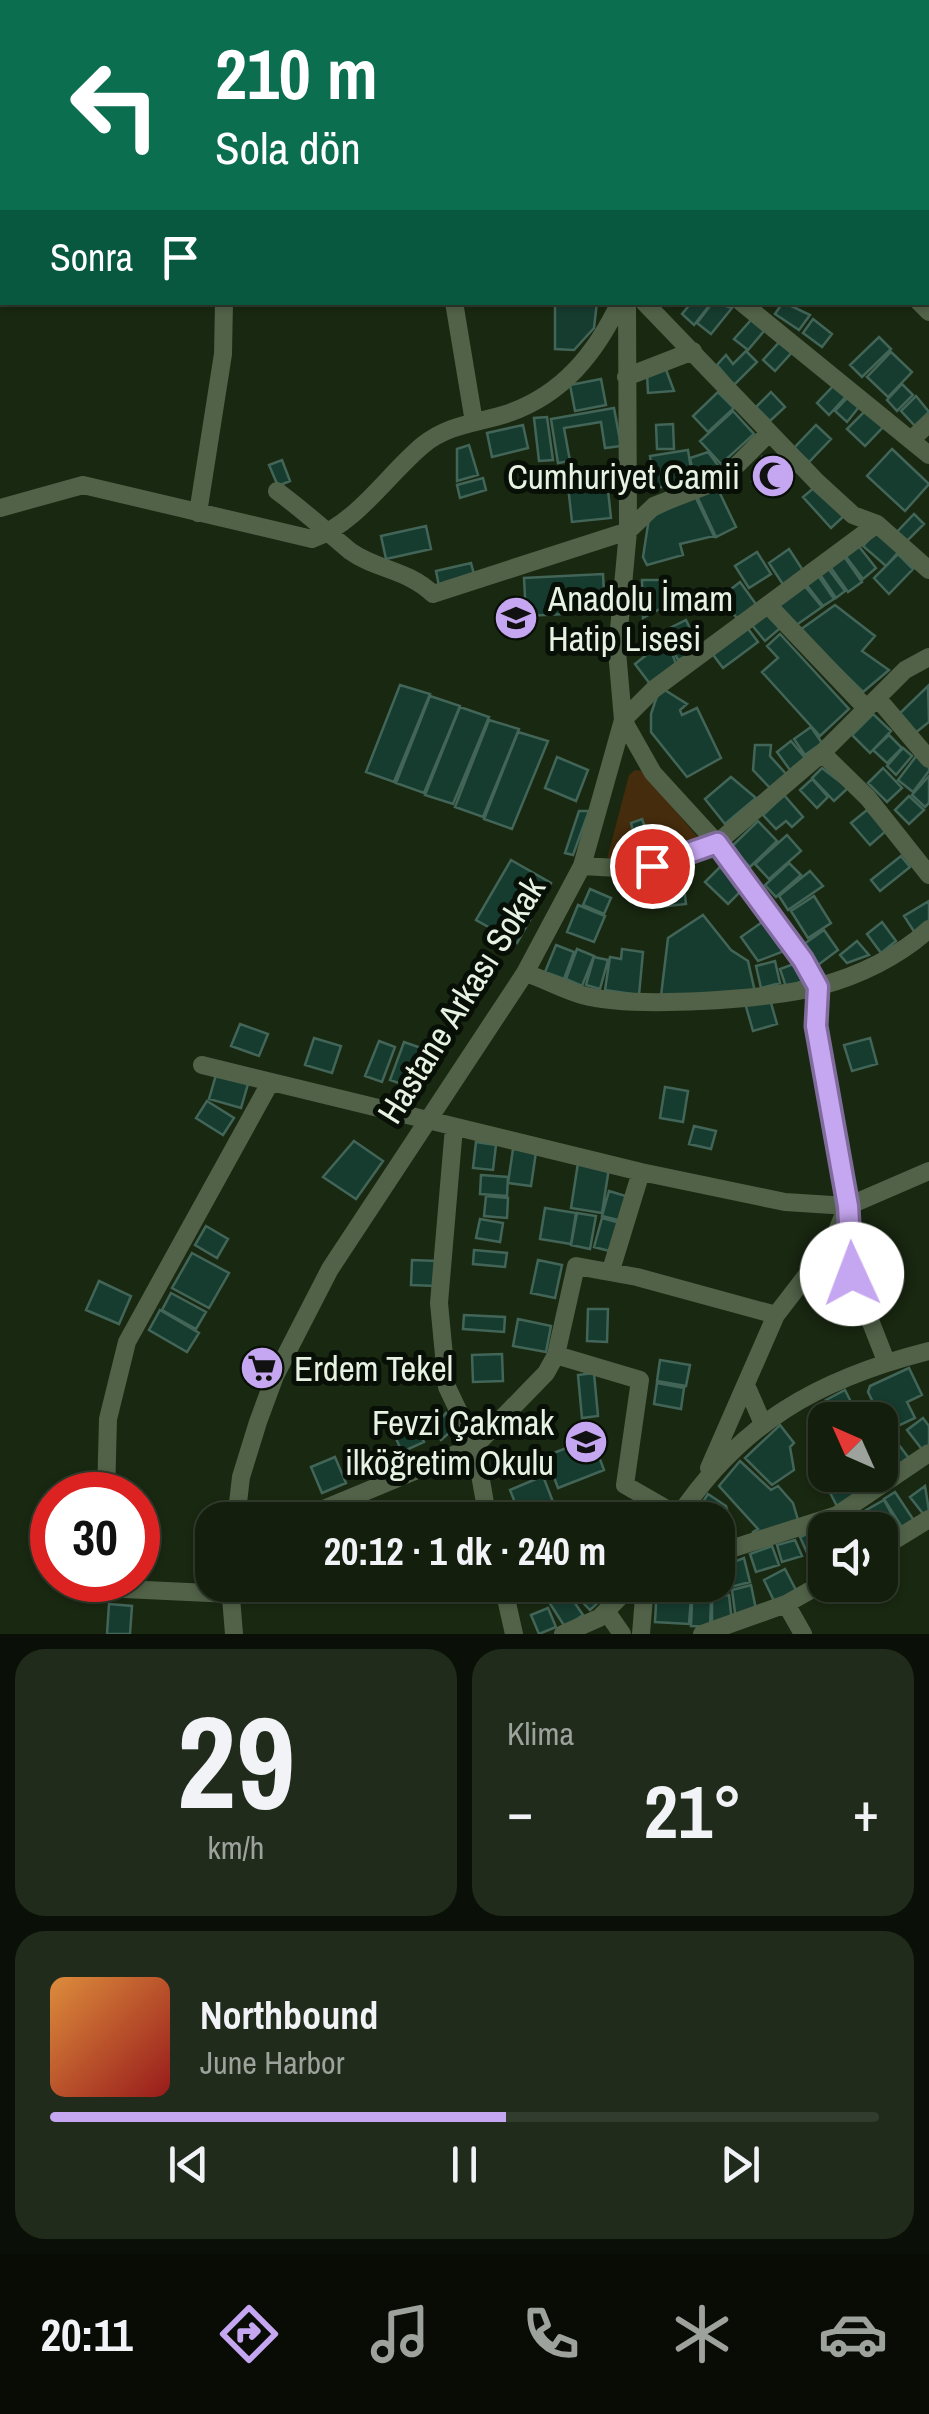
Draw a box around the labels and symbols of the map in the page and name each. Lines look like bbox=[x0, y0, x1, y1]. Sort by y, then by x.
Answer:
place label: Cumhuriyet Camii bbox=[507, 453, 740, 500]
mosque icon: Cumhuriyet Camii bbox=[750, 453, 796, 499]
place label: Anadolu İmam Hatip Lisesi bbox=[547, 575, 733, 662]
school or university icon: Anadolu İmam Hatip Lisesi bbox=[493, 595, 539, 641]
pin bbox=[610, 824, 695, 909]
street label: Hastane Arkası Sokak bbox=[366, 867, 556, 1132]
position arrow bbox=[800, 1222, 904, 1326]
supermarket icon: Erdem Tekel bbox=[239, 1345, 285, 1391]
place label: Erdem Tekel bbox=[294, 1345, 453, 1392]
place label: Fevzi Çakmak ilköğretim Okulu bbox=[345, 1399, 555, 1486]
north arrow bbox=[808, 1402, 898, 1492]
school or university icon: Fevzi Çakmak ilköğretim Okulu bbox=[563, 1419, 609, 1465]
speed limit sign: 30 bbox=[30, 1472, 160, 1602]

